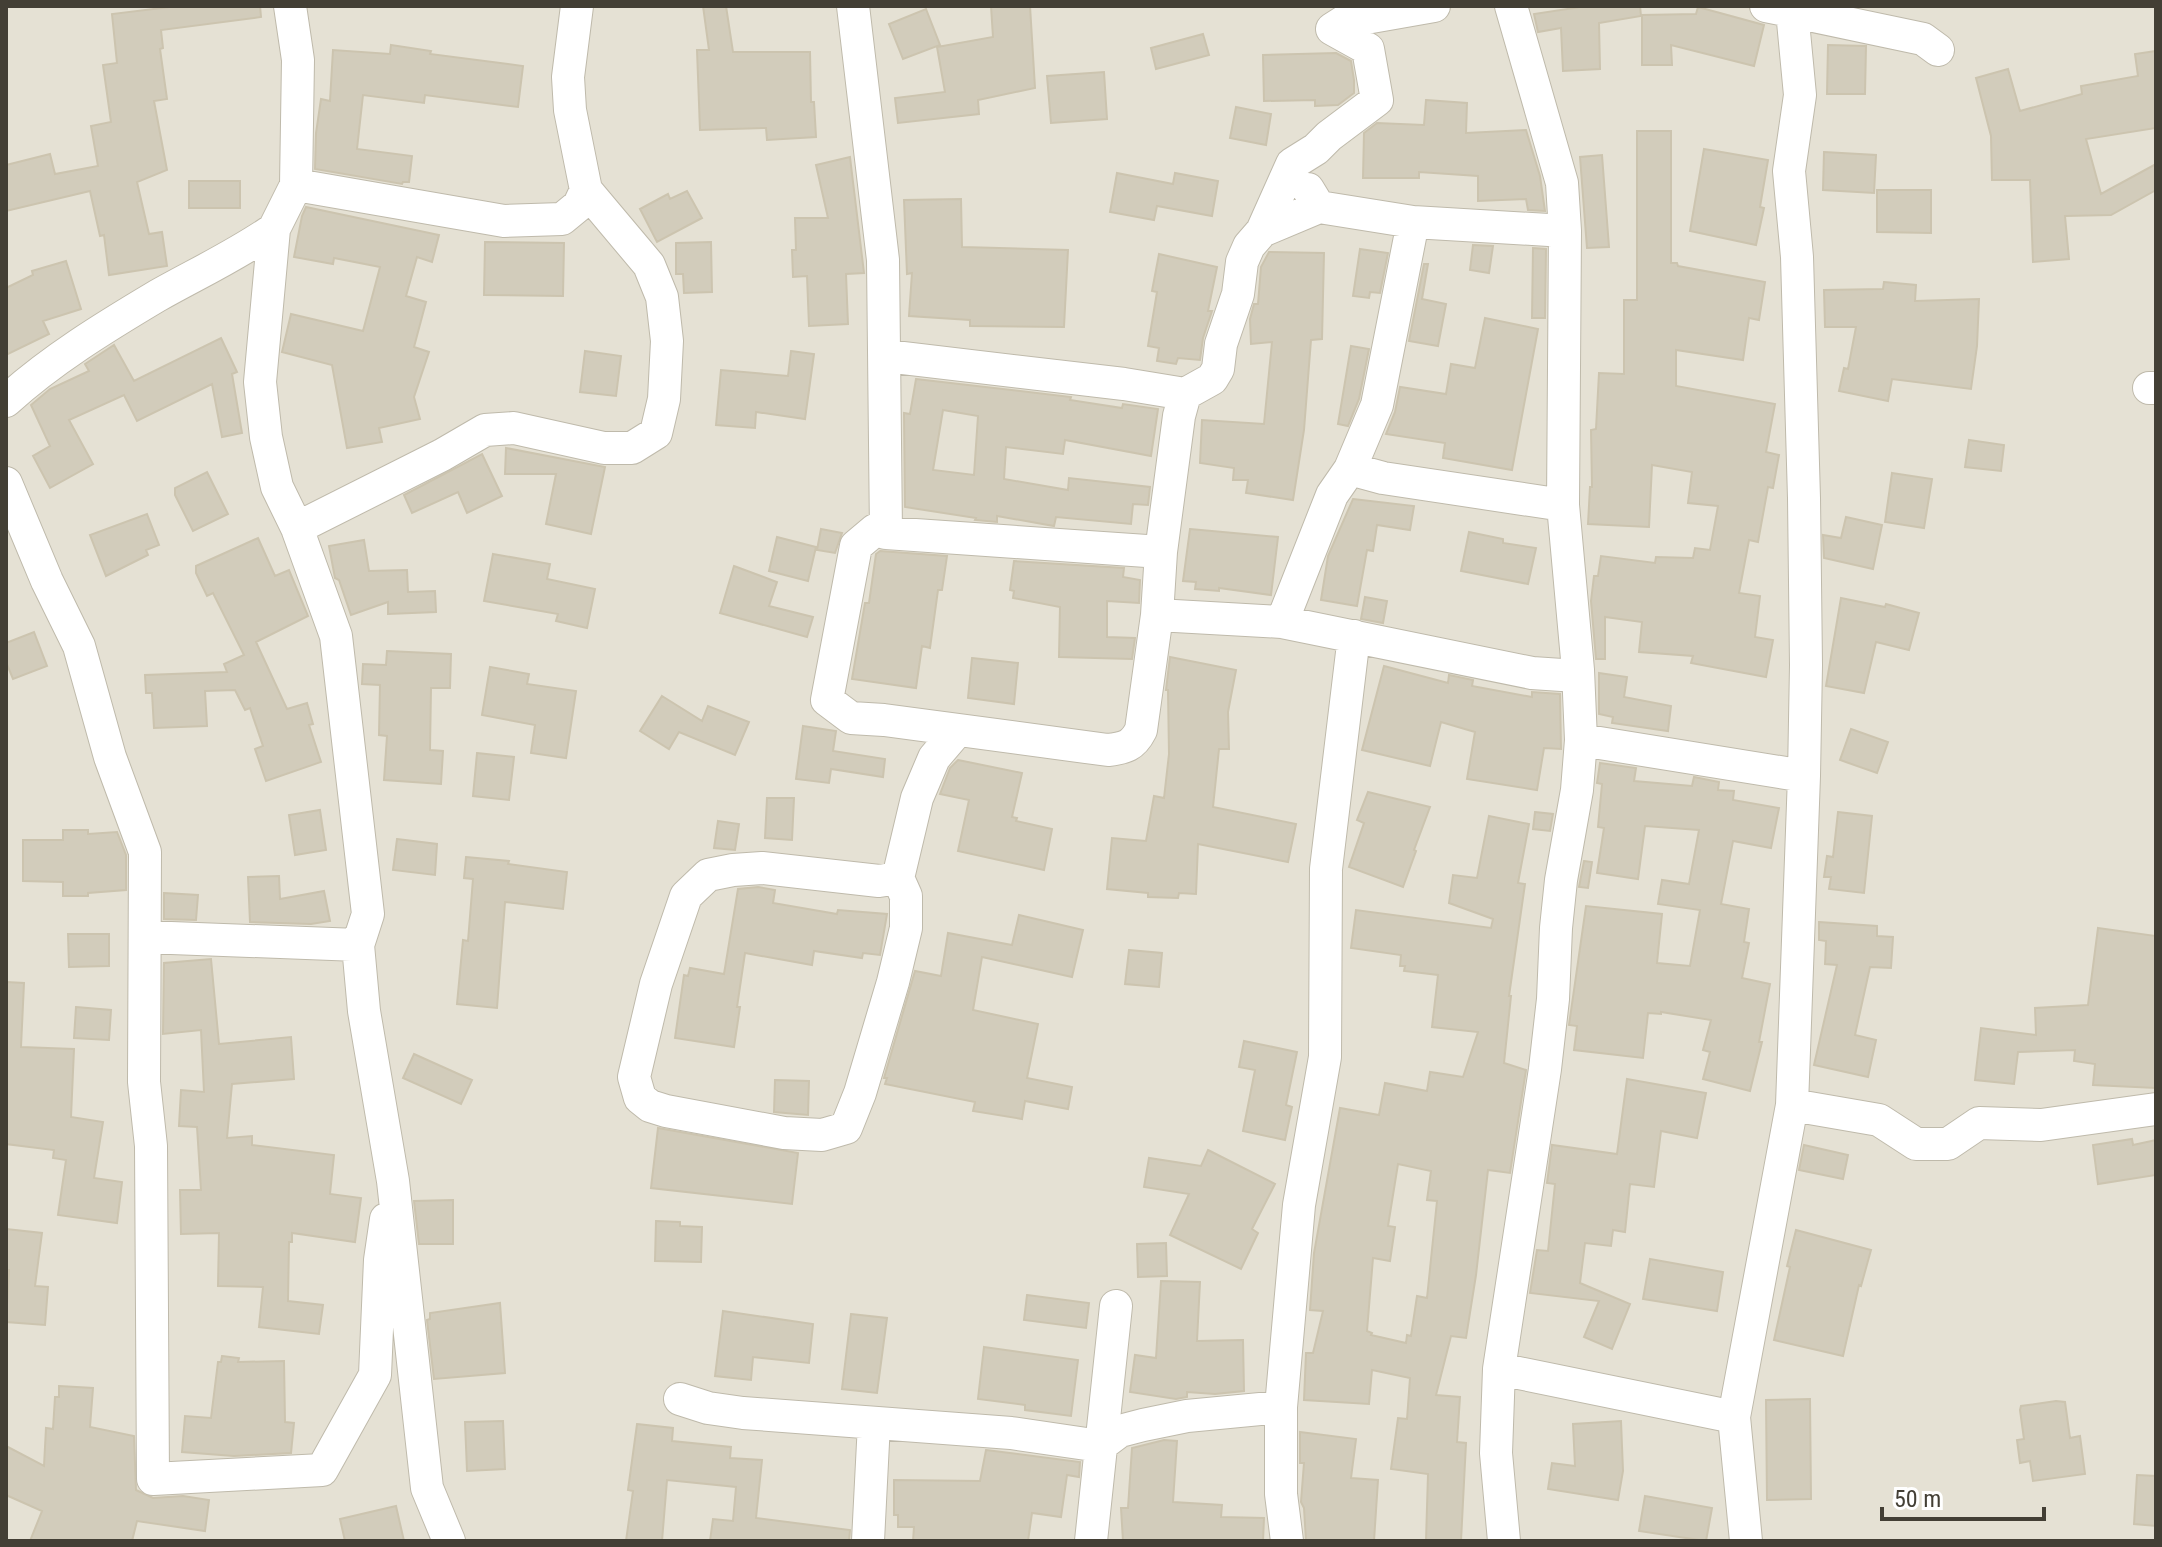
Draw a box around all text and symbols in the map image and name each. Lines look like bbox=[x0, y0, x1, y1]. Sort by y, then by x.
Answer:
scale bar bbox=[1882, 1471, 2044, 1521]
text: 50 m bbox=[1894, 1485, 1941, 1513]

